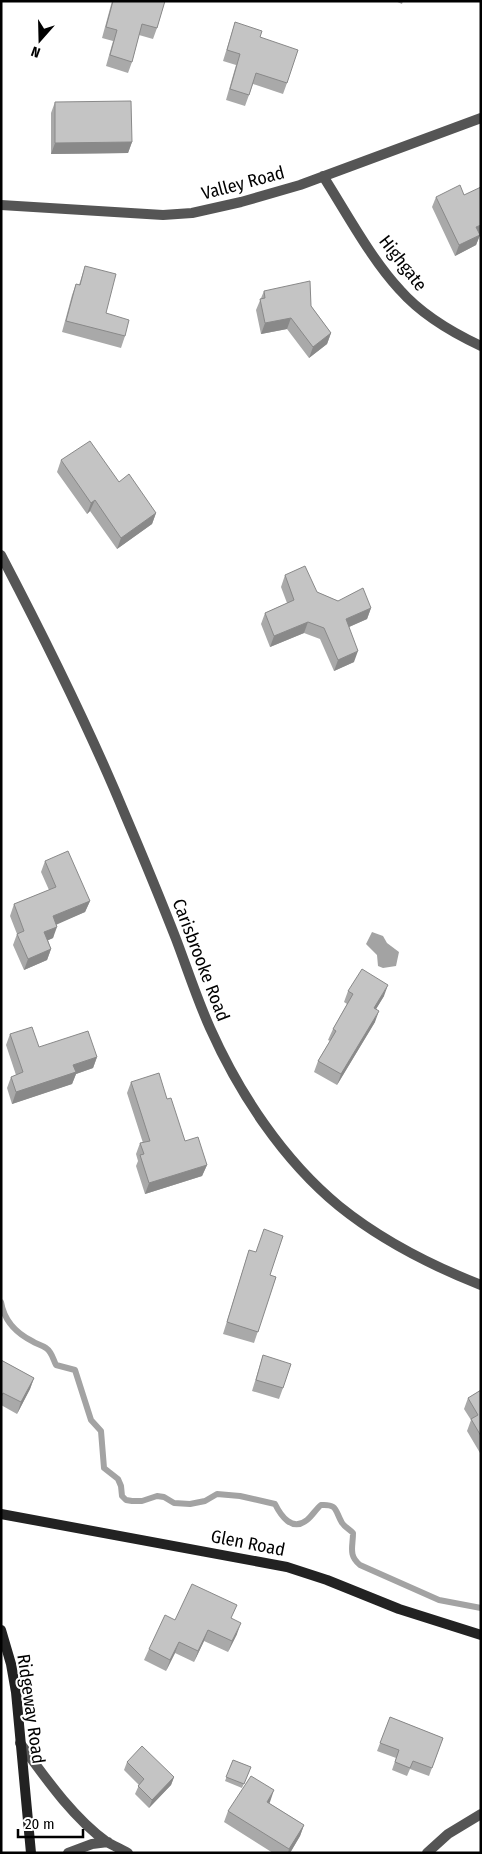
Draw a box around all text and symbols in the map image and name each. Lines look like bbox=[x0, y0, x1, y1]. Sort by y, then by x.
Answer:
north arrow bbox=[15, 15, 65, 65]
text: N bbox=[29, 42, 43, 61]
street label: Valley Road bbox=[199, 161, 287, 205]
street label: Highgate bbox=[374, 231, 432, 295]
street label: Carisbrooke Road bbox=[168, 896, 234, 1024]
street label: Glen Road bbox=[209, 1525, 287, 1561]
street label: Ridgeway Road bbox=[12, 1653, 50, 1765]
scale bar bbox=[18, 1806, 82, 1838]
text: 20 m bbox=[25, 1815, 55, 1833]

